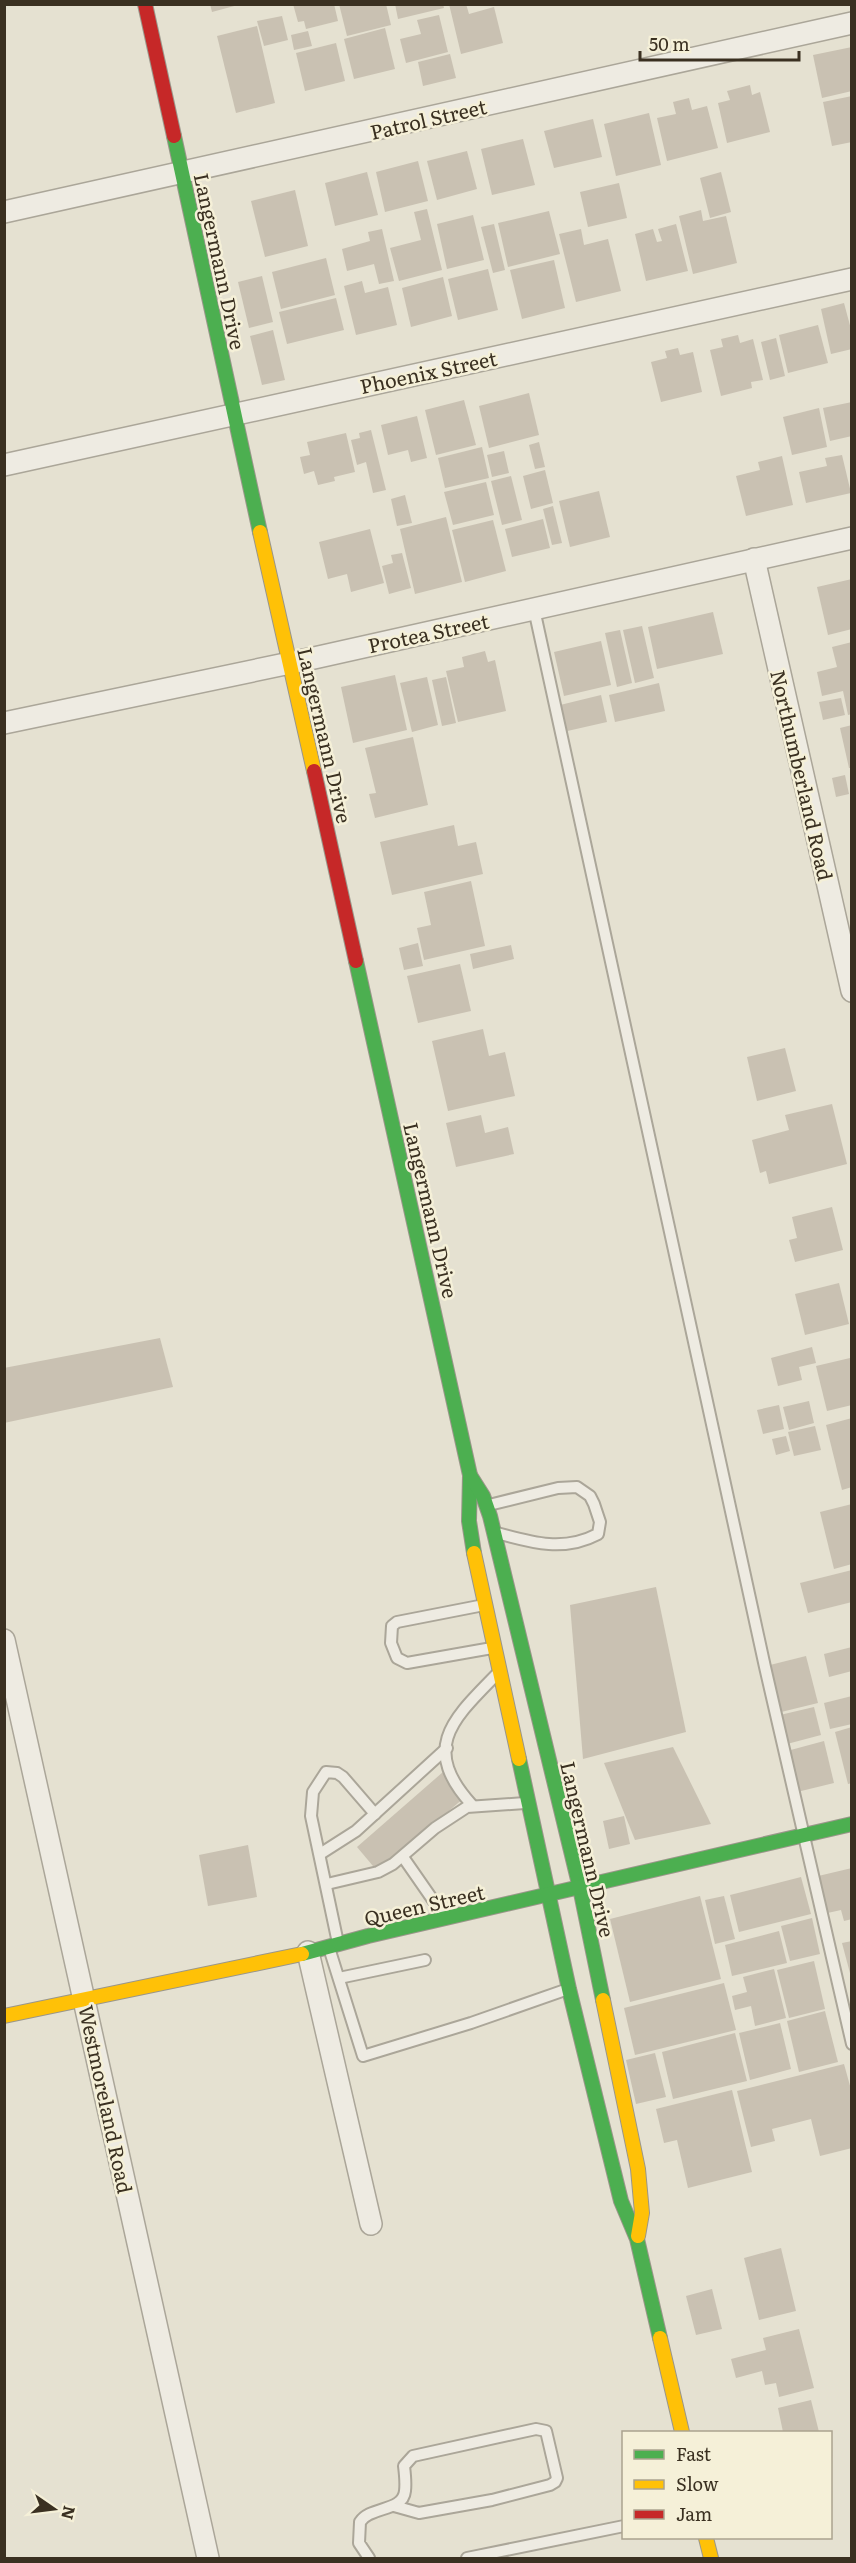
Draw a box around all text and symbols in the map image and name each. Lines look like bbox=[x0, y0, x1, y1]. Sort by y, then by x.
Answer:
scale bar bbox=[640, 24, 799, 62]
text: 50 m bbox=[649, 30, 690, 57]
street label: Patrol Street bbox=[367, 90, 489, 146]
street label: Langermann Drive bbox=[188, 170, 254, 352]
street label: Phoenix Street bbox=[357, 342, 499, 400]
street label: Protea Street bbox=[365, 605, 491, 659]
street label: Langermann Drive bbox=[291, 644, 361, 826]
street label: Northumberland Road bbox=[764, 667, 842, 883]
street label: Langermann Drive bbox=[397, 1119, 467, 1301]
street label: Langermann Drive bbox=[554, 1758, 624, 1940]
street label: Queen Street bbox=[361, 1876, 487, 1932]
street label: Westmoreland Road bbox=[72, 2002, 142, 2196]
legend bbox=[622, 2431, 832, 2539]
text: Fast bbox=[676, 2440, 712, 2467]
text: Slow bbox=[676, 2470, 719, 2497]
north arrow bbox=[24, 2479, 84, 2539]
text: Jam bbox=[676, 2500, 712, 2527]
text: N bbox=[56, 2503, 83, 2522]

